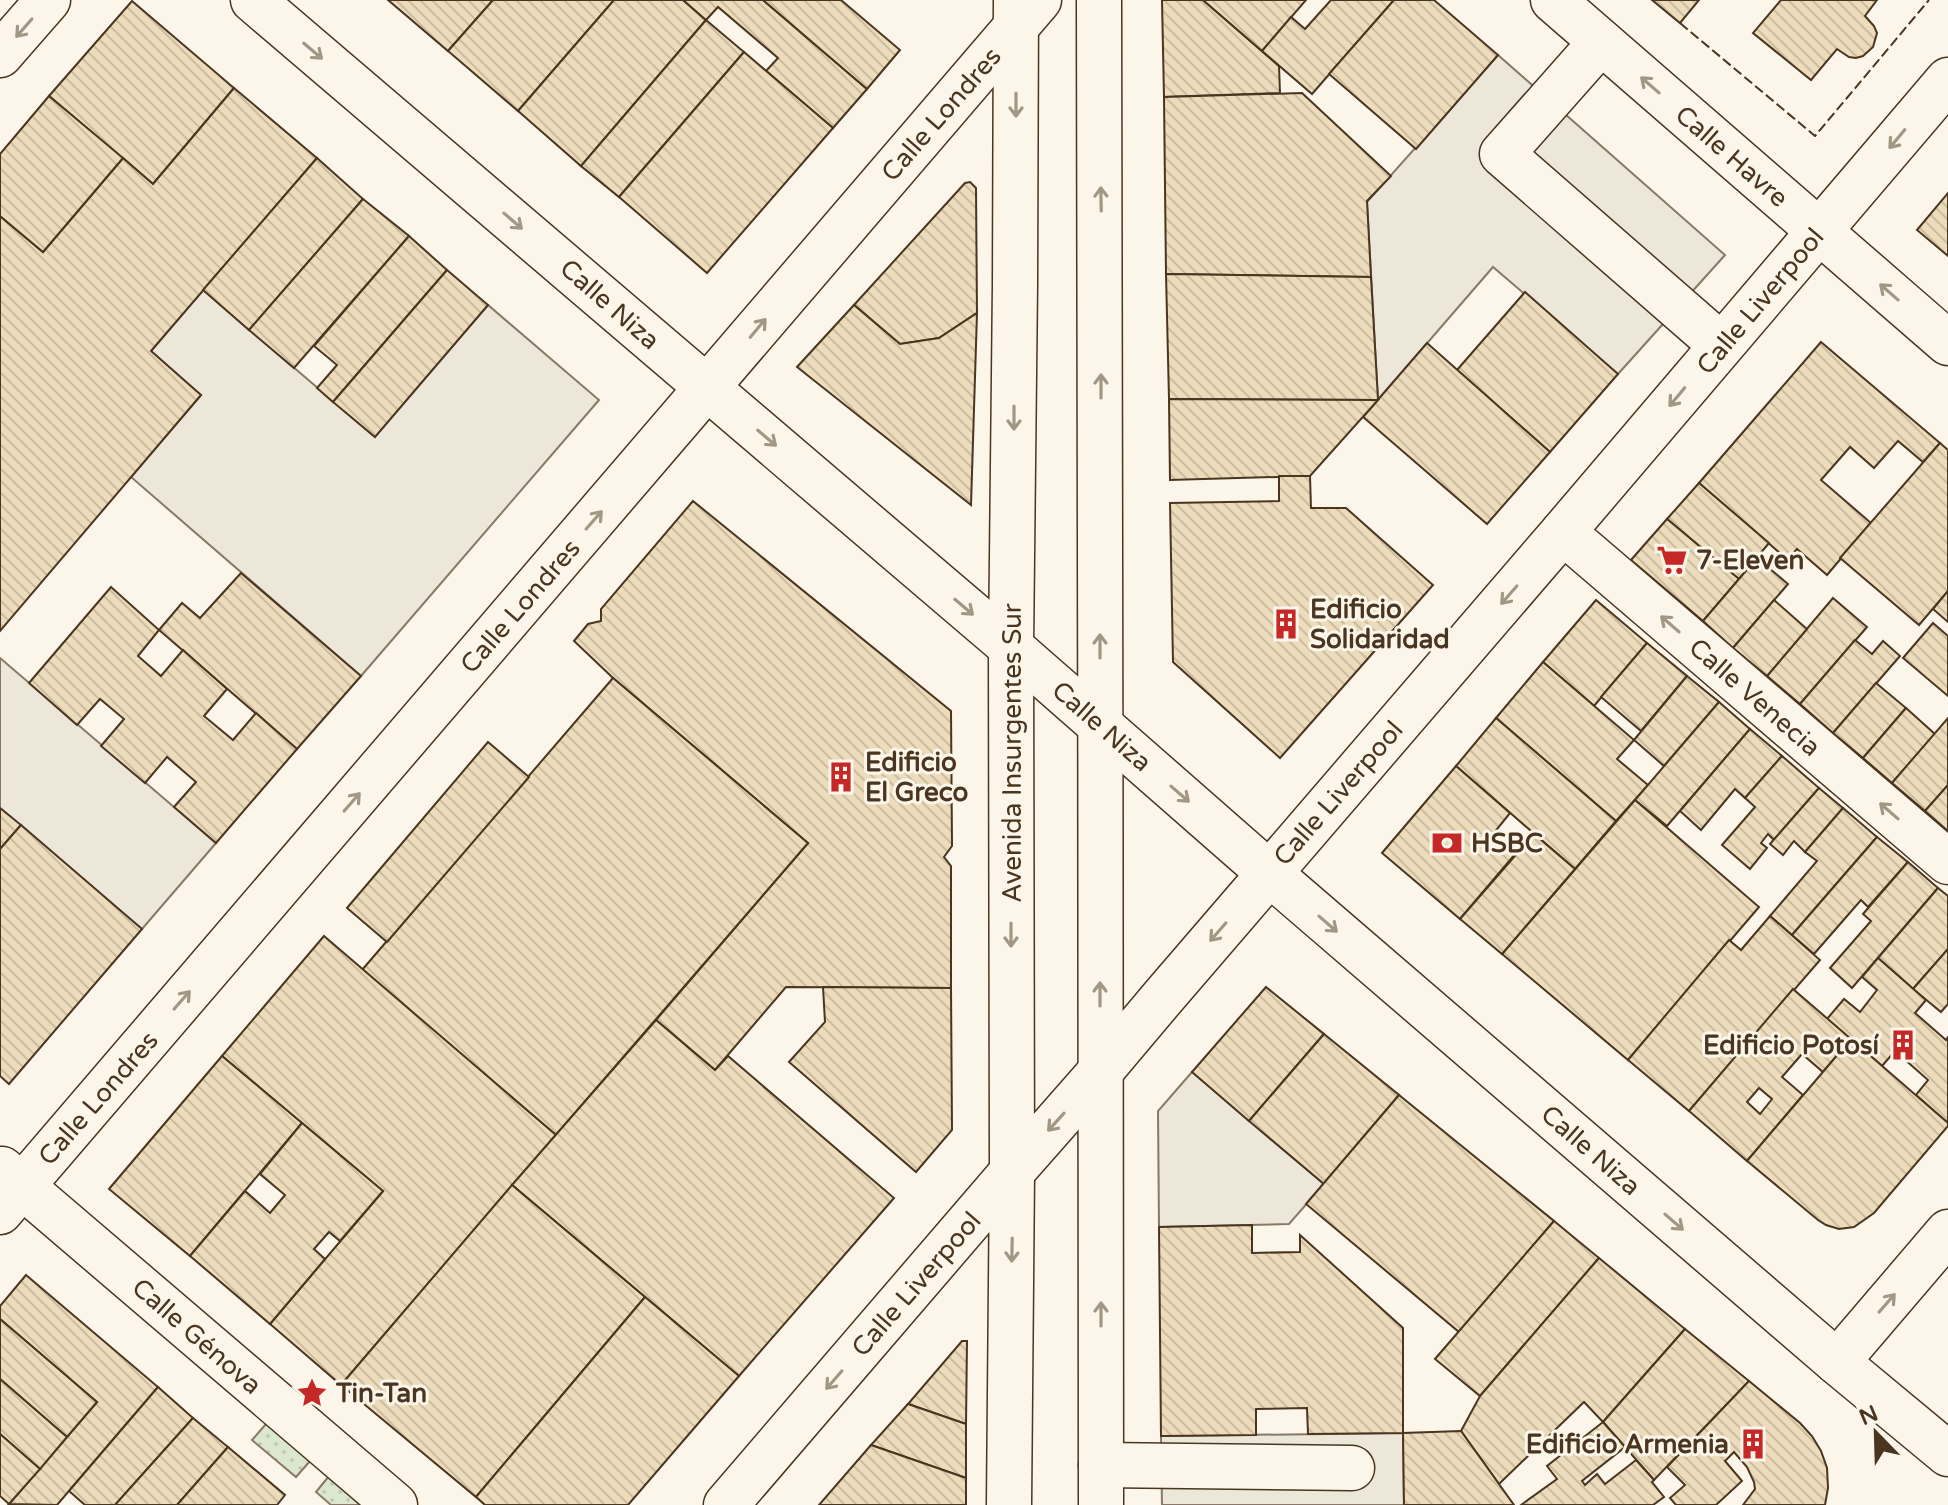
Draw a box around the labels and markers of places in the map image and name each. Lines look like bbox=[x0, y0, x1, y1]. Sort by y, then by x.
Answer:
supermarket icon: 7-Eleven bbox=[1655, 543, 1689, 577]
place label: 7-Eleven bbox=[1696, 545, 1804, 576]
place label: Edificio Solidaridad bbox=[1310, 594, 1450, 655]
building icon: Edificio Solidaridad bbox=[1269, 607, 1303, 641]
place label: Edificio El Greco bbox=[865, 747, 969, 808]
building icon: Edificio El Greco bbox=[824, 760, 858, 794]
bank icon: HSBC bbox=[1430, 826, 1464, 860]
place label: HSBC bbox=[1471, 828, 1543, 859]
building icon: Edificio Potosí bbox=[1886, 1028, 1920, 1062]
place label: Edificio Potosí bbox=[1703, 1030, 1880, 1061]
place icon: Tin-Tan bbox=[295, 1376, 329, 1410]
place label: Tin-Tan bbox=[335, 1378, 427, 1409]
building icon: Edificio Armenia bbox=[1736, 1427, 1770, 1461]
place label: Edificio Armenia bbox=[1526, 1429, 1729, 1460]

